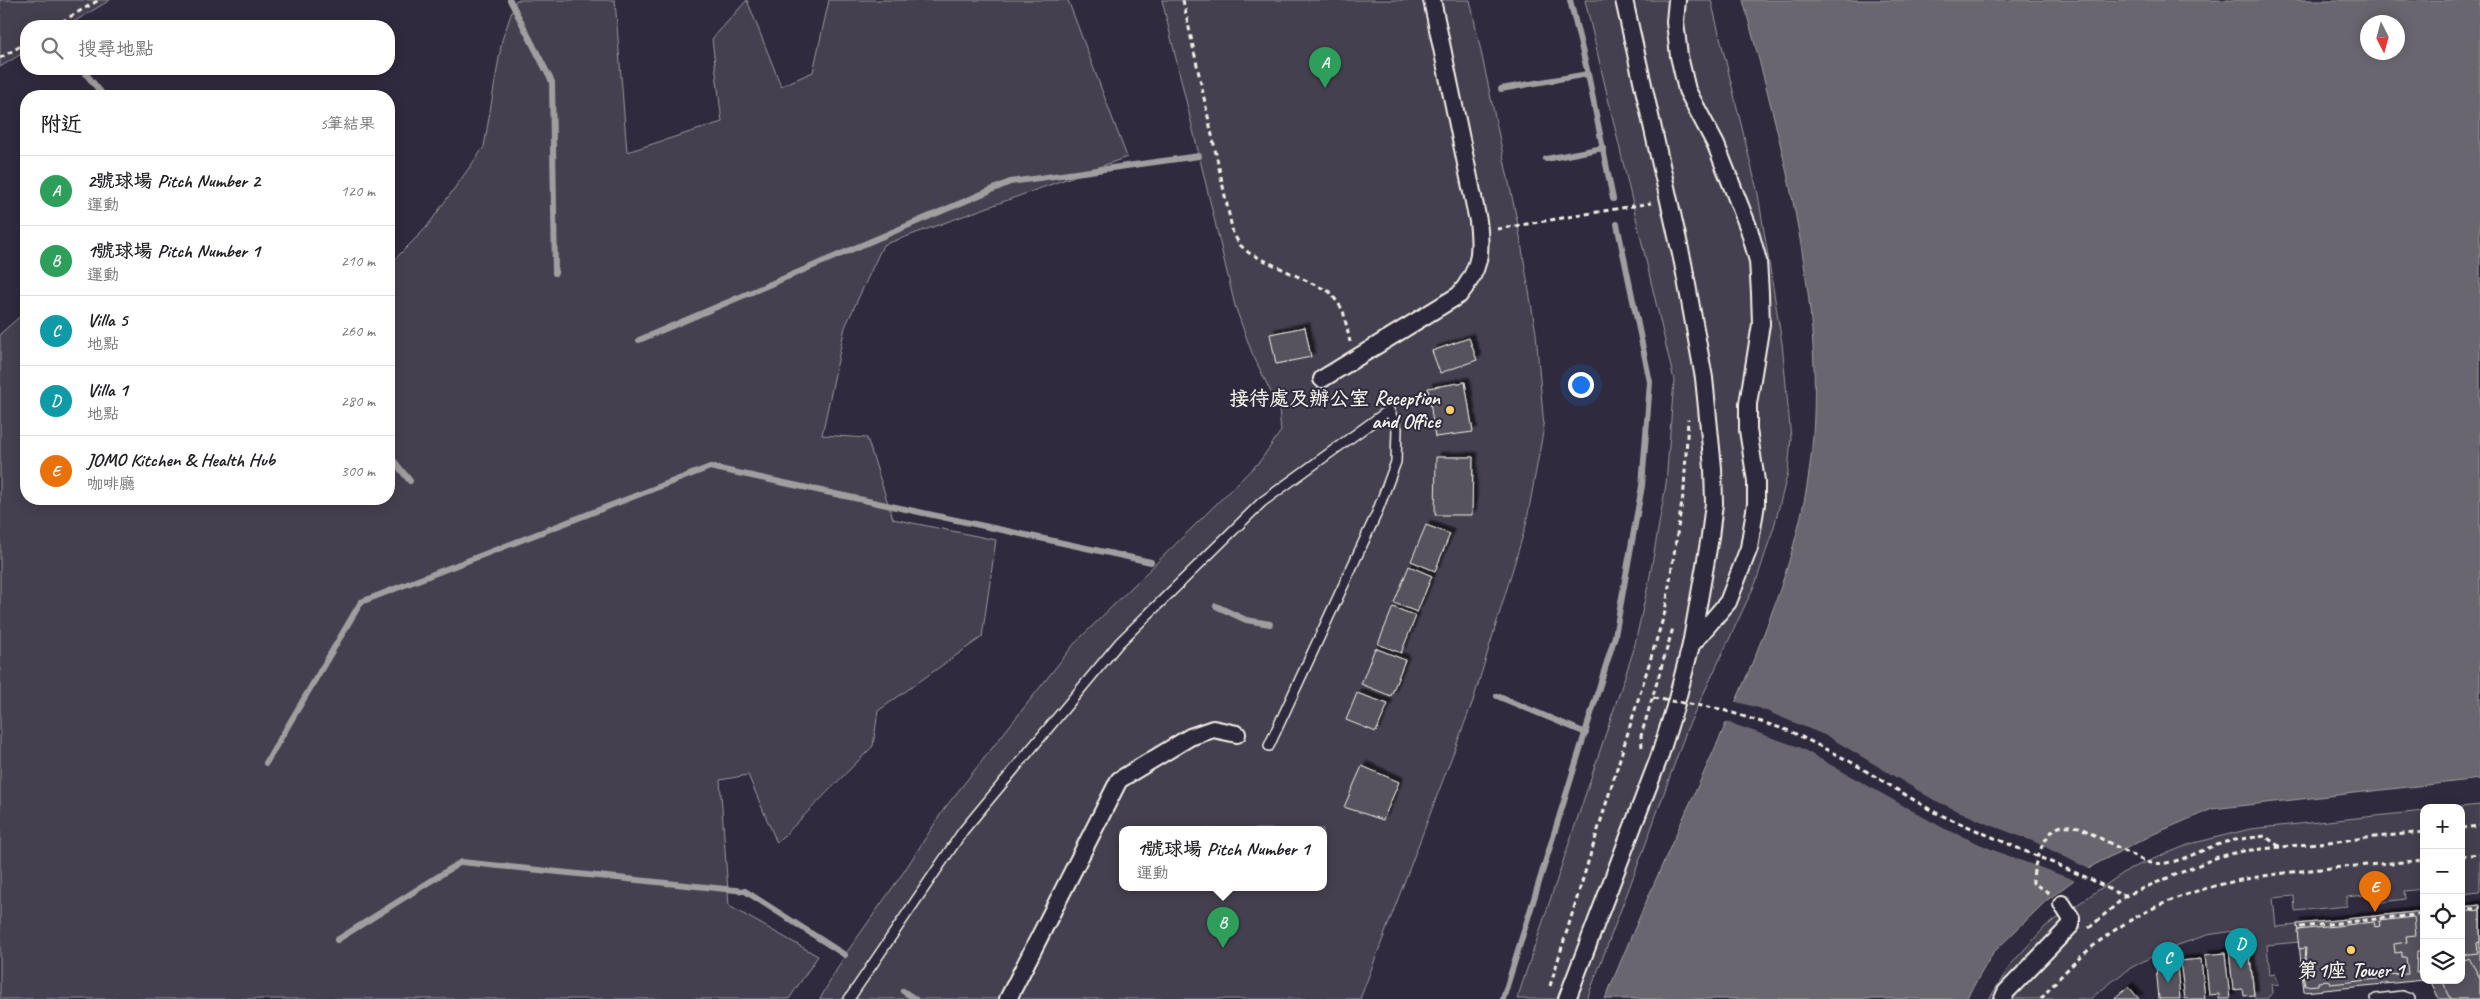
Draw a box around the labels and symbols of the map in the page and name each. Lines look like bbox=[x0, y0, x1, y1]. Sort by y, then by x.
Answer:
north arrow bbox=[2360, 15, 2405, 60]
pin: A bbox=[1309, 47, 1341, 88]
your location bbox=[1568, 372, 1594, 398]
place label: 接待處及辦公室 Reception and Office bbox=[1229, 386, 1442, 434]
marker: 接待處及辦公室 Reception and Office bbox=[1444, 404, 1456, 416]
pin: E bbox=[2359, 871, 2391, 912]
pin: B bbox=[1207, 907, 1239, 948]
pin: D bbox=[2225, 928, 2257, 969]
pin: C bbox=[2152, 942, 2184, 983]
marker: 第1座 Tower 1 bbox=[2345, 944, 2357, 956]
place label: 第1座 Tower 1 bbox=[2298, 958, 2406, 983]

